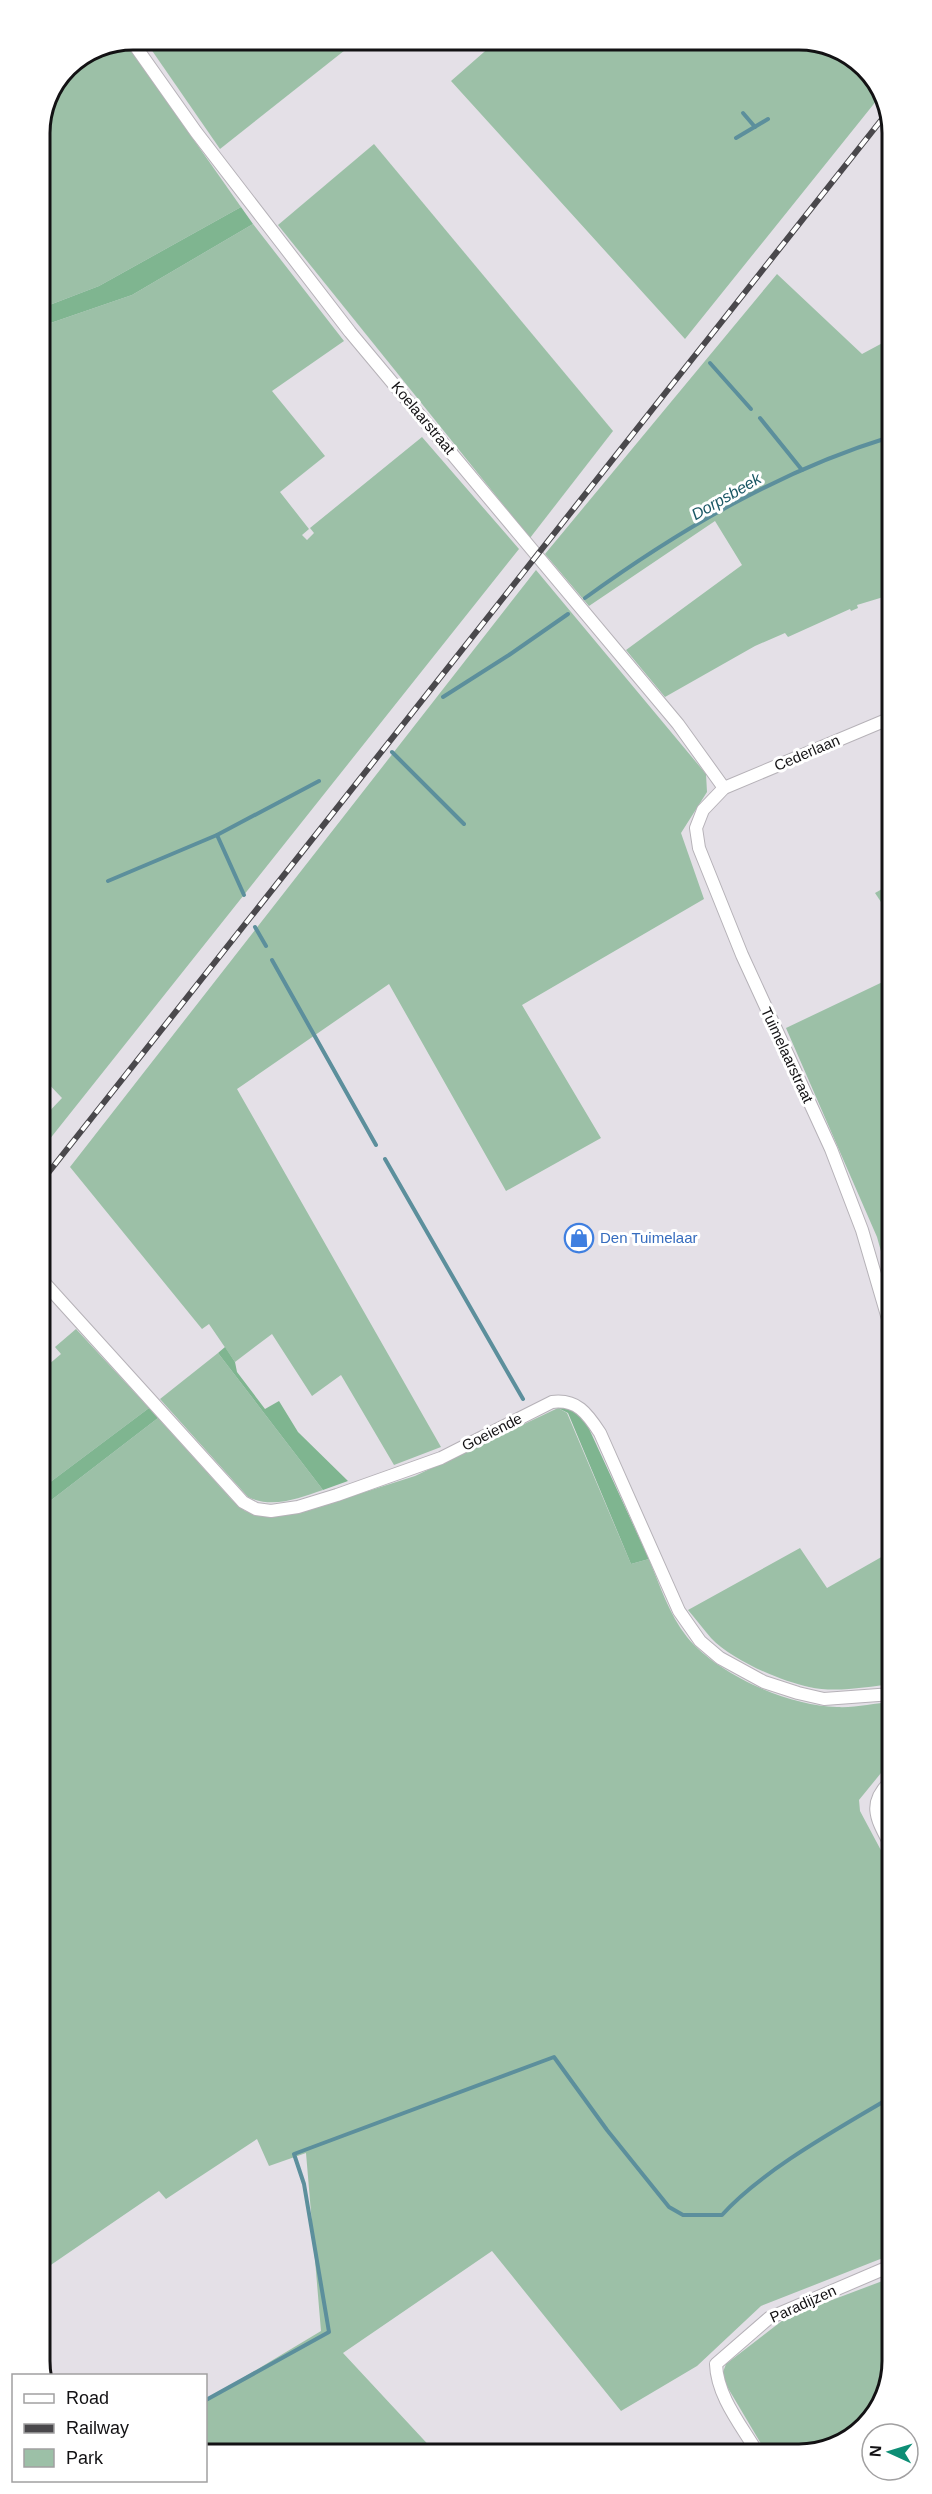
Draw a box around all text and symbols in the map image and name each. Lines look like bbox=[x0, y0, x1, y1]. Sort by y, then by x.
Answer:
street label: Koelaarstraat bbox=[388, 378, 459, 458]
water label: Dorpsbeek bbox=[688, 469, 765, 523]
street label: Cederlaan bbox=[772, 731, 842, 774]
street label: Tuimelaarstraat bbox=[758, 1004, 817, 1106]
shop icon: Den Tuimelaar bbox=[563, 1222, 595, 1254]
place label: Den Tuimelaar bbox=[600, 1229, 698, 1246]
street label: Goeiende bbox=[459, 1409, 525, 1454]
street label: Paradijzen bbox=[767, 2281, 839, 2326]
legend bbox=[12, 2374, 207, 2482]
text: Road bbox=[66, 2388, 109, 2408]
text: Railway bbox=[66, 2418, 129, 2438]
north arrow bbox=[860, 2422, 920, 2482]
text: N bbox=[867, 2445, 884, 2457]
text: Park bbox=[66, 2448, 104, 2468]

